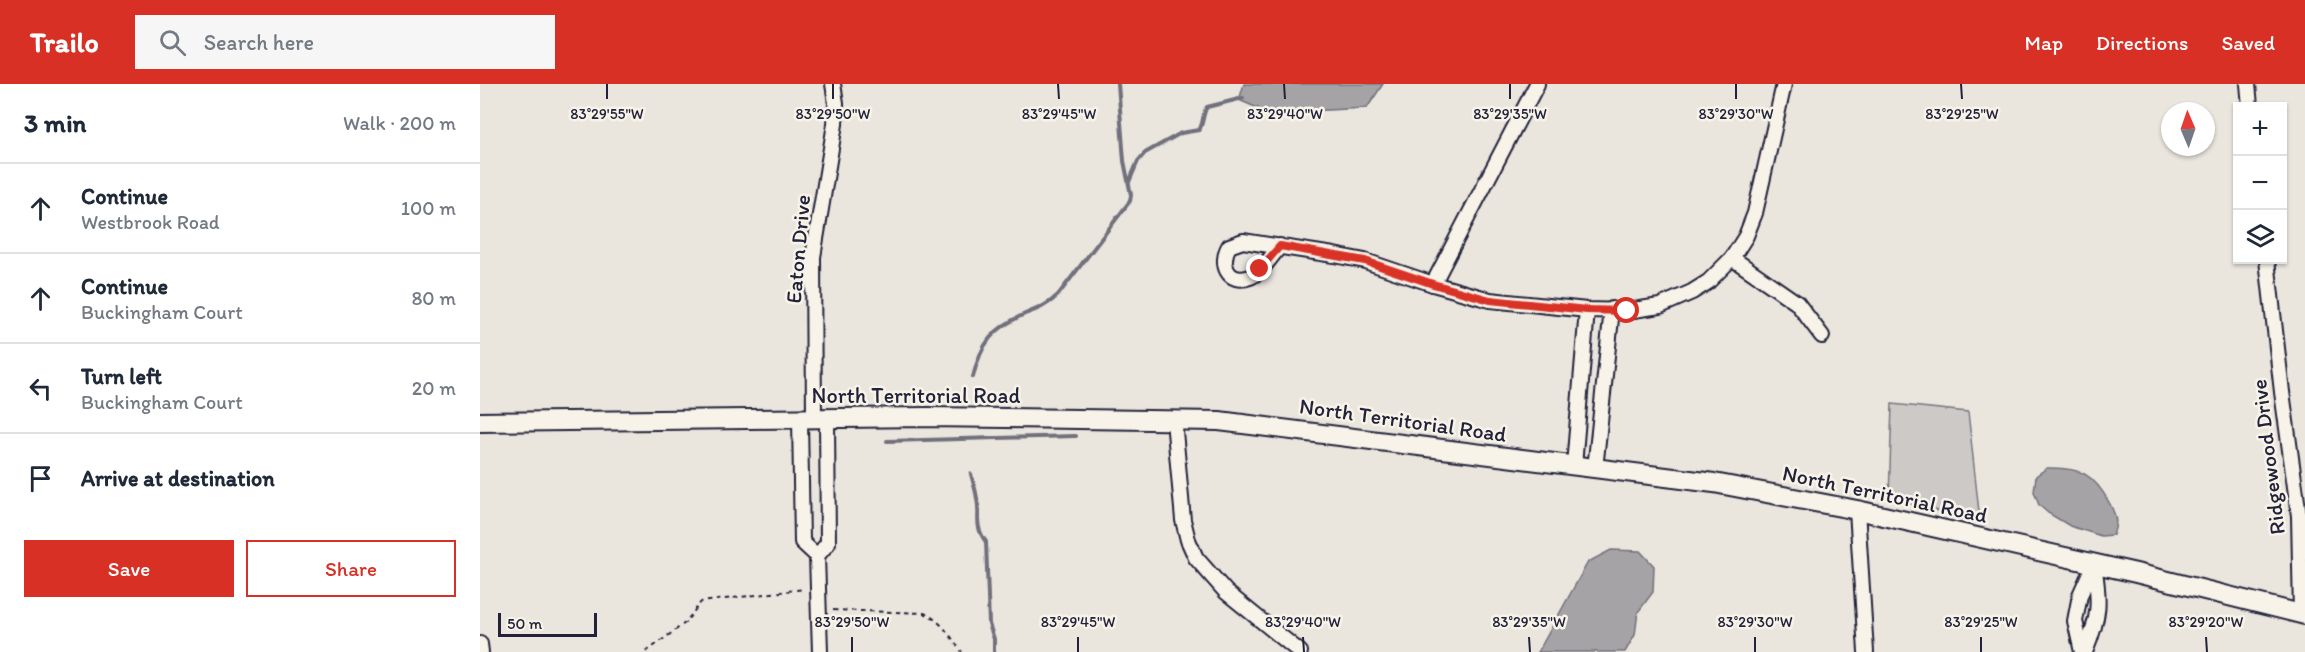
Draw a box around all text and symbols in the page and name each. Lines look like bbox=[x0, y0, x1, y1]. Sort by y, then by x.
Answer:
search box bbox=[135, 15, 555, 69]
text: Trailo bbox=[30, 25, 99, 59]
icon: search bbox=[156, 26, 189, 59]
text: Search here bbox=[204, 29, 314, 56]
text: Map bbox=[2025, 30, 2063, 55]
text: Directions bbox=[2096, 30, 2188, 55]
text: Saved bbox=[2221, 30, 2275, 55]
north arrow bbox=[2161, 102, 2215, 156]
map controls bbox=[2233, 102, 2287, 264]
button: + bbox=[2233, 102, 2287, 156]
text: 83°29'55"W bbox=[570, 105, 644, 123]
text: 83°29'50"W bbox=[796, 105, 871, 123]
text: 83°29'45"W bbox=[1022, 105, 1096, 123]
text: 83°29'40"W bbox=[1247, 105, 1323, 123]
text: 83°29'35"W bbox=[1473, 105, 1547, 123]
text: 83°29'30"W bbox=[1698, 105, 1774, 123]
text: 83°29'25"W bbox=[1925, 105, 1999, 123]
text: 3 min bbox=[24, 107, 86, 139]
text: Walk · 200 m bbox=[343, 111, 456, 135]
button: − bbox=[2233, 156, 2287, 210]
text: Continue bbox=[81, 183, 168, 210]
icon: ahead bbox=[24, 192, 57, 225]
street label: Eaton Drive bbox=[780, 193, 816, 305]
text: 100 m bbox=[401, 196, 456, 220]
text: Westbrook Road bbox=[81, 210, 220, 234]
button: layers bbox=[2233, 210, 2287, 264]
route end bbox=[1246, 255, 1272, 281]
text: Continue bbox=[81, 273, 168, 300]
icon: ahead bbox=[24, 282, 57, 315]
text: 80 m bbox=[411, 286, 456, 310]
route start bbox=[1613, 297, 1639, 323]
text: Buckingham Court bbox=[81, 300, 243, 324]
text: Turn left bbox=[81, 363, 162, 390]
icon: left bbox=[24, 372, 57, 405]
text: 20 m bbox=[412, 376, 456, 400]
street label: Ridgewood Drive bbox=[2245, 378, 2291, 536]
street label: North Territorial Road bbox=[812, 382, 1020, 409]
text: Buckingham Court bbox=[81, 390, 243, 414]
street label: North Territorial Road bbox=[1298, 392, 1508, 448]
street label: North Territorial Road bbox=[1780, 459, 1990, 529]
icon: arrive bbox=[24, 462, 57, 495]
text: Arrive at destination bbox=[81, 465, 275, 492]
button: Save bbox=[24, 540, 234, 597]
button: Share bbox=[246, 540, 456, 597]
scale bar bbox=[498, 610, 597, 638]
text: 83°29'50"W bbox=[815, 613, 890, 631]
text: 83°29'45"W bbox=[1041, 613, 1115, 631]
text: 83°29'40"W bbox=[1265, 613, 1341, 631]
text: 83°29'35"W bbox=[1492, 613, 1566, 631]
text: 83°29'30"W bbox=[1717, 613, 1793, 631]
text: 83°29'25"W bbox=[1944, 613, 2018, 631]
text: 83°29'20"W bbox=[2169, 613, 2244, 631]
text: 50 m bbox=[507, 614, 542, 633]

